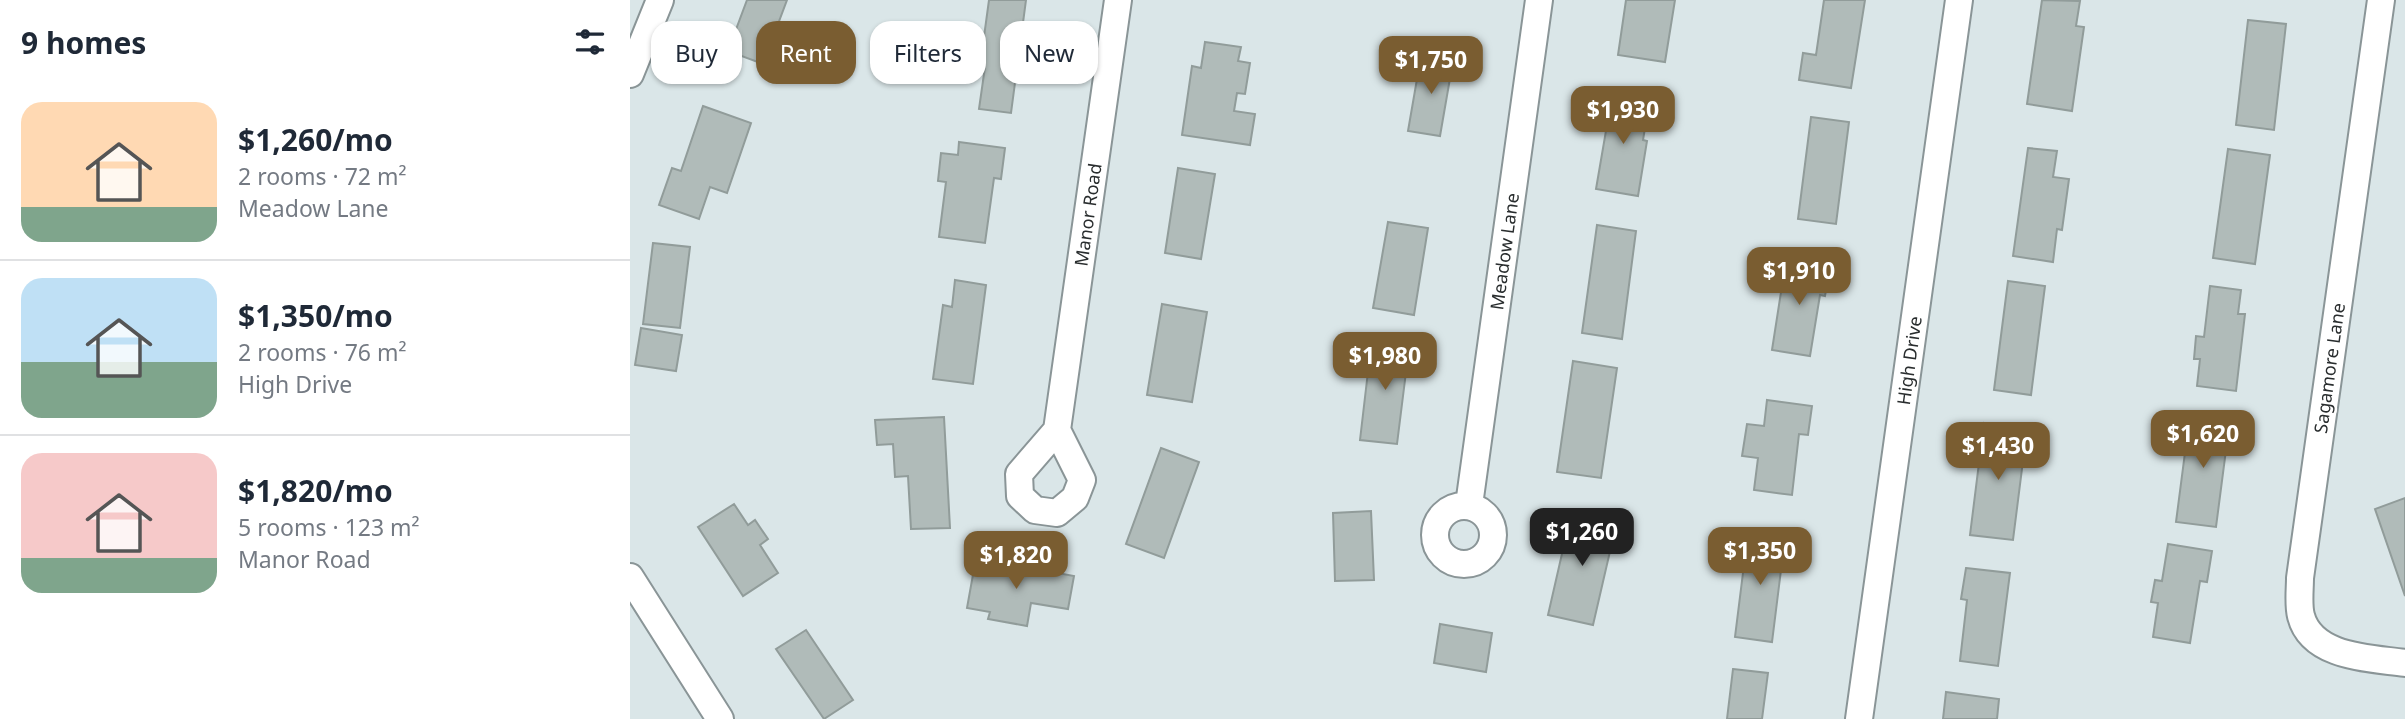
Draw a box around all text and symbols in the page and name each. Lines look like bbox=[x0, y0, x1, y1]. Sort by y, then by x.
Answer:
chip: Buy bbox=[651, 21, 742, 84]
chip: Rent bbox=[756, 21, 856, 84]
chip: Filters bbox=[870, 21, 986, 84]
chip: New bbox=[1000, 21, 1098, 84]
text: 9 homes bbox=[21, 22, 146, 63]
icon: filters bbox=[571, 23, 609, 61]
pin: $1,750 bbox=[1374, 36, 1488, 96]
text: $1,750 bbox=[1395, 43, 1467, 75]
pin: $1,930 bbox=[1566, 86, 1680, 146]
text: $1,930 bbox=[1587, 93, 1659, 125]
text: $1,260/mo bbox=[238, 119, 393, 160]
icon: home bbox=[77, 130, 161, 214]
text: 2 rooms · 72 m² bbox=[238, 160, 407, 192]
street label: Manor Road bbox=[1068, 162, 1107, 268]
street label: Meadow Lane bbox=[1484, 191, 1524, 311]
text: Meadow Lane bbox=[238, 192, 389, 224]
pin: $1,910 bbox=[1742, 247, 1856, 307]
text: $1,910 bbox=[1763, 254, 1835, 286]
text: $1,350/mo bbox=[238, 295, 393, 336]
street label: Sagamore Lane bbox=[2308, 301, 2350, 435]
icon: home bbox=[77, 306, 161, 390]
street label: High Drive bbox=[1891, 315, 1927, 406]
pin: $1,980 bbox=[1328, 332, 1442, 392]
text: 2 rooms · 76 m² bbox=[238, 336, 407, 368]
text: $1,980 bbox=[1349, 339, 1421, 371]
text: High Drive bbox=[238, 368, 352, 400]
pin: $1,620 bbox=[2146, 410, 2260, 470]
text: $1,620 bbox=[2167, 417, 2239, 449]
pin: $1,430 bbox=[1941, 422, 2055, 482]
text: $1,430 bbox=[1962, 429, 2034, 461]
text: $1,820/mo bbox=[238, 470, 393, 511]
icon: home bbox=[77, 481, 161, 565]
pin: $1,260 bbox=[1525, 508, 1639, 568]
text: 5 rooms · 123 m² bbox=[238, 511, 420, 543]
text: $1,260 bbox=[1546, 515, 1618, 547]
pin: $1,350 bbox=[1703, 528, 1817, 587]
pin: $1,820 bbox=[959, 532, 1073, 591]
text: $1,350 bbox=[1724, 534, 1796, 566]
text: $1,820 bbox=[980, 538, 1052, 570]
text: Manor Road bbox=[238, 543, 371, 575]

